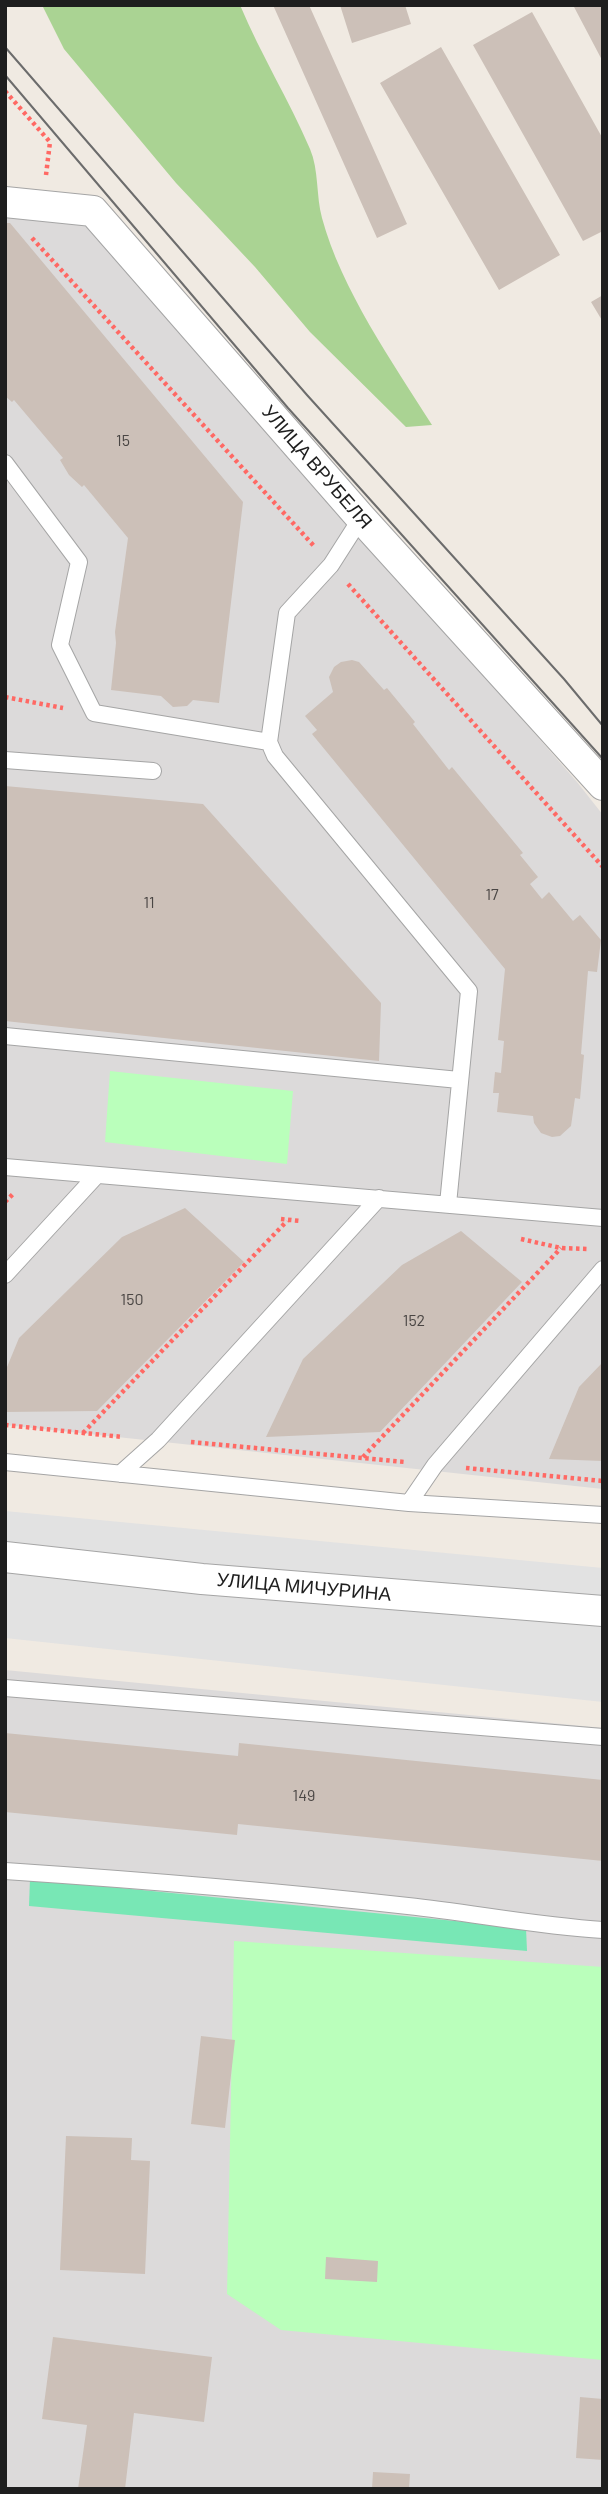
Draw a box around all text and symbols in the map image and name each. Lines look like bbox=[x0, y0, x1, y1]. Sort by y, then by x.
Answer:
street label: УЛИЦА ВРУБЕЛЯ bbox=[257, 400, 377, 534]
house number: 15 bbox=[116, 431, 130, 451]
house number: 17 bbox=[485, 885, 499, 905]
house number: 11 bbox=[143, 893, 155, 913]
house number: 150 bbox=[121, 1290, 143, 1310]
house number: 152 bbox=[403, 1311, 425, 1331]
street label: УЛИЦА МИЧУРИНА bbox=[216, 1568, 392, 1606]
house number: 149 bbox=[293, 1786, 315, 1806]

